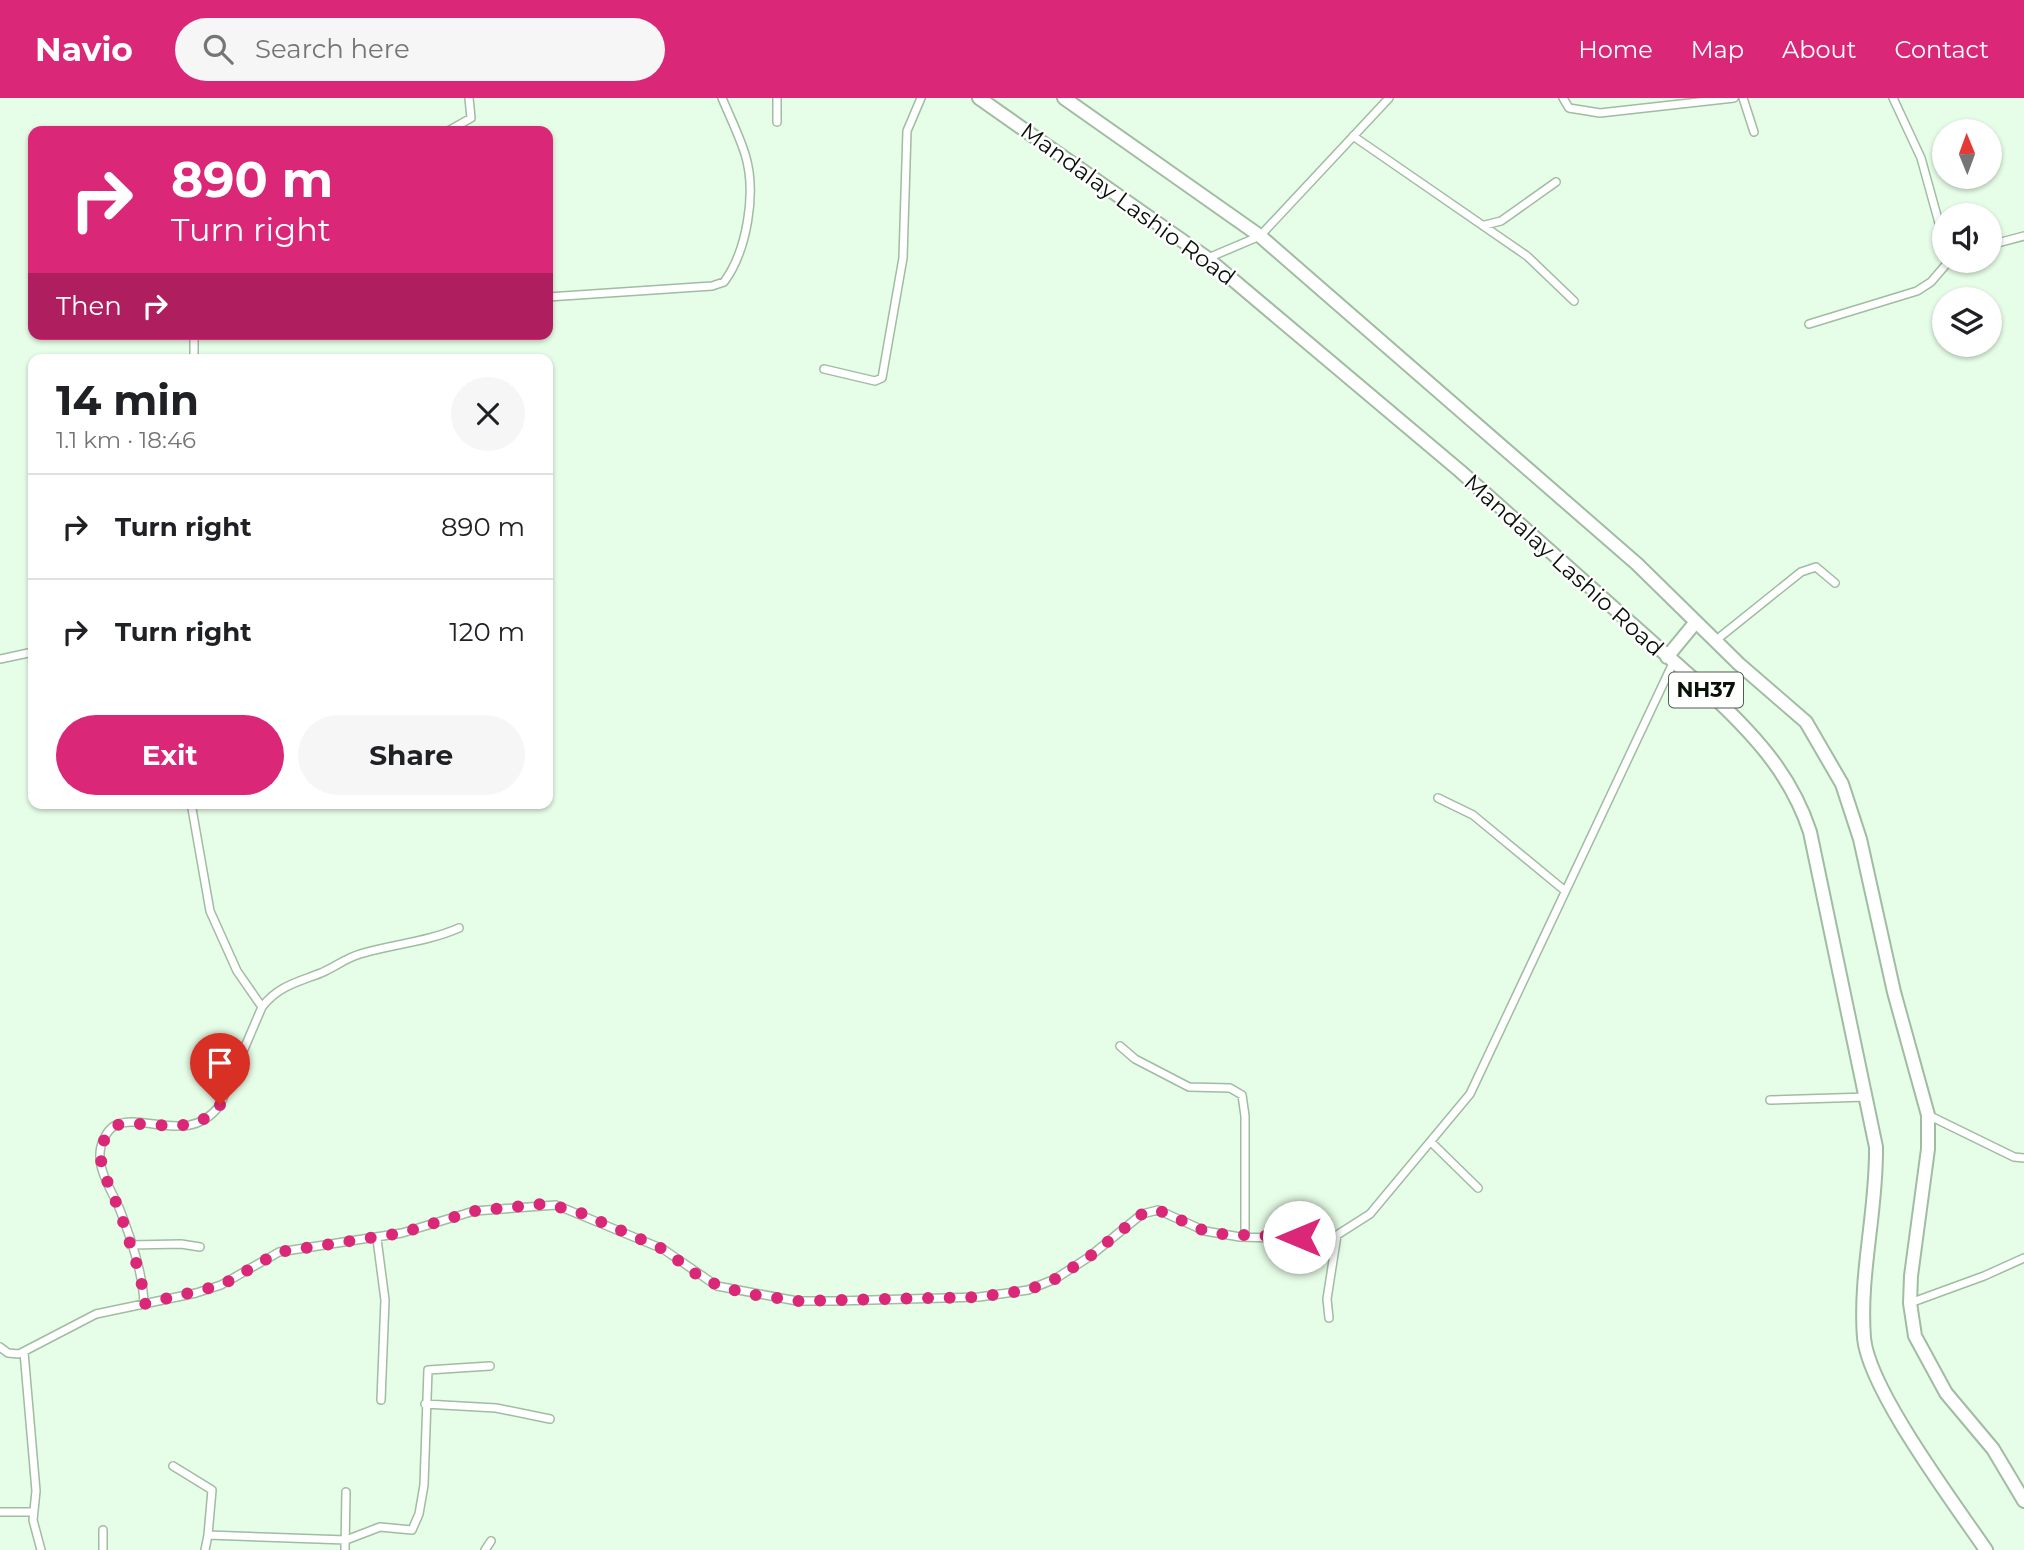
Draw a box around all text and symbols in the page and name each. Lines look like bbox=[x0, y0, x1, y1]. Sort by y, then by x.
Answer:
search box bbox=[175, 18, 665, 81]
text: Navio bbox=[35, 29, 133, 69]
icon: search bbox=[199, 30, 237, 68]
text: Search here bbox=[255, 33, 410, 65]
text: Home bbox=[1578, 35, 1653, 64]
text: Map bbox=[1691, 35, 1744, 64]
text: About bbox=[1782, 35, 1856, 64]
text: Contact bbox=[1894, 35, 1989, 64]
street label: Mandalay Lashio Road bbox=[1015, 117, 1241, 291]
north arrow bbox=[1932, 119, 2002, 189]
map controls bbox=[1932, 119, 2002, 357]
text: 890 m bbox=[171, 150, 333, 209]
icon: right bbox=[56, 154, 147, 245]
button: sound bbox=[1932, 203, 2002, 273]
text: Turn right bbox=[171, 210, 331, 249]
icon: right bbox=[136, 287, 174, 325]
button: layers bbox=[1932, 287, 2002, 357]
text: Then bbox=[56, 290, 122, 322]
text: 14 min bbox=[56, 374, 199, 426]
button: close bbox=[451, 377, 525, 451]
text: 1.1 km · 18:46 bbox=[56, 426, 196, 454]
street label: Mandalay Lashio Road bbox=[1458, 468, 1670, 662]
icon: right bbox=[56, 508, 94, 546]
text: Turn right bbox=[115, 511, 251, 543]
text: 890 m bbox=[441, 511, 525, 543]
icon: right bbox=[56, 613, 94, 651]
text: Turn right bbox=[115, 616, 251, 648]
text: 120 m bbox=[449, 616, 525, 648]
road number: NH37 bbox=[1669, 672, 1743, 708]
button: Exit bbox=[56, 715, 284, 795]
button: Share bbox=[298, 715, 525, 795]
pin bbox=[190, 1033, 250, 1105]
icon: arrive bbox=[201, 1044, 239, 1082]
position arrow bbox=[1262, 1200, 1336, 1274]

